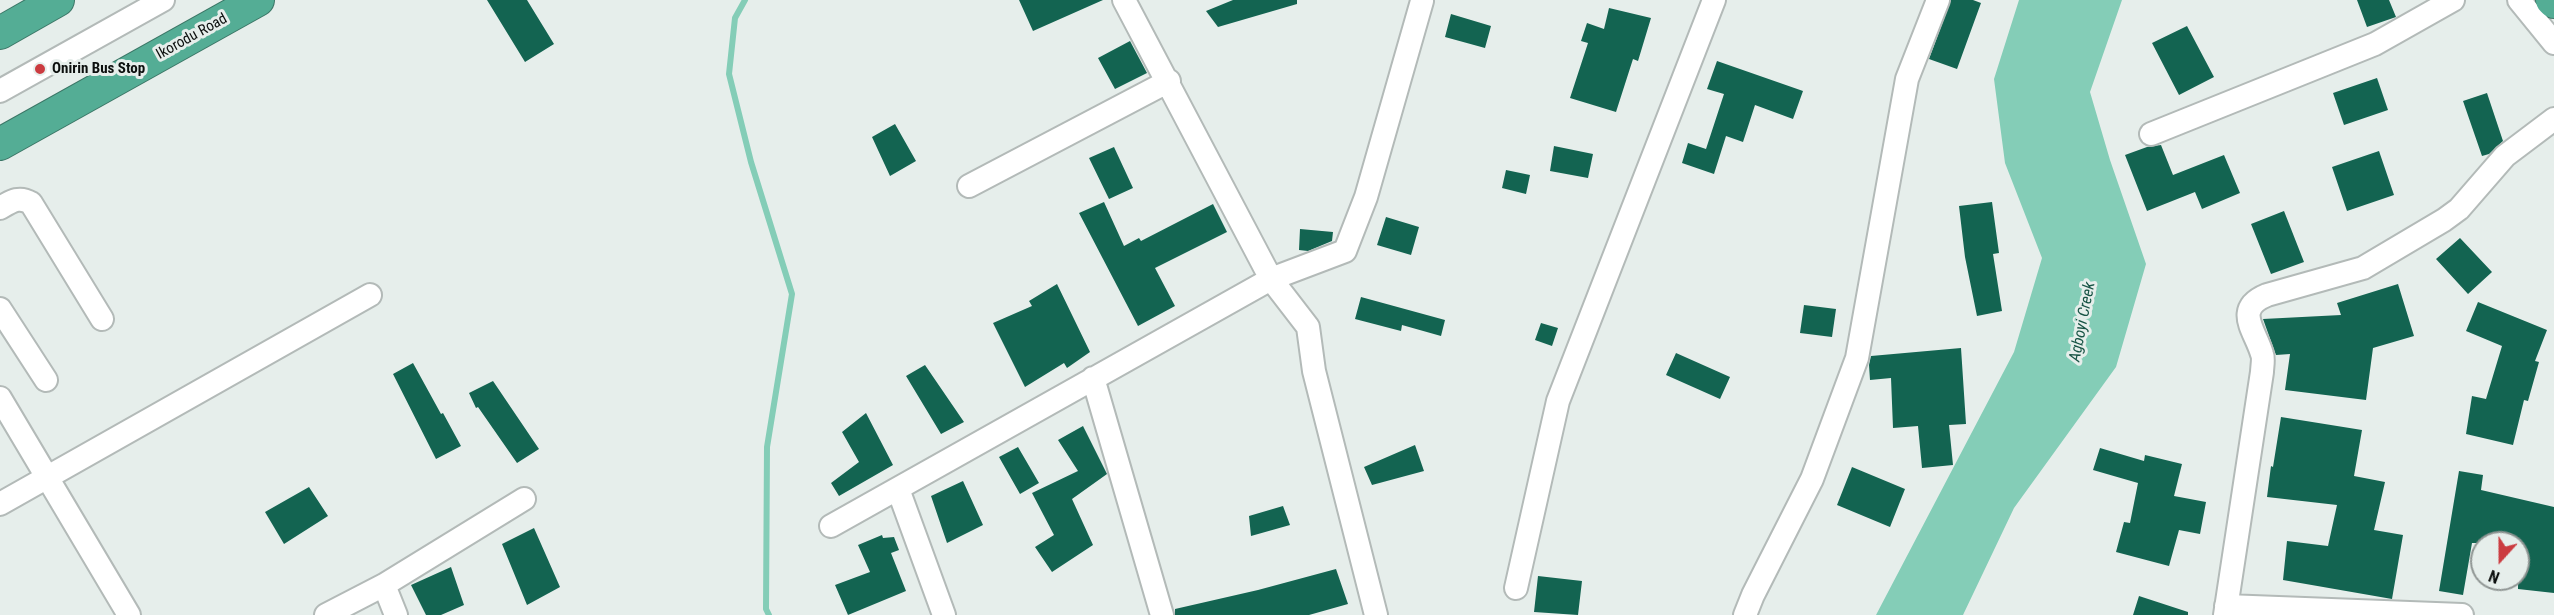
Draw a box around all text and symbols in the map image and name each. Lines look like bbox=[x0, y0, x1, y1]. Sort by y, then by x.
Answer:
street label: Ikorodu Road bbox=[153, 10, 231, 64]
place label: Onirin Bus Stop bbox=[52, 60, 145, 78]
marker: Onirin Bus Stop bbox=[33, 62, 47, 76]
water label: Agboyi Creek bbox=[2066, 281, 2100, 363]
north arrow bbox=[2470, 531, 2530, 591]
text: N bbox=[2486, 566, 2502, 587]

